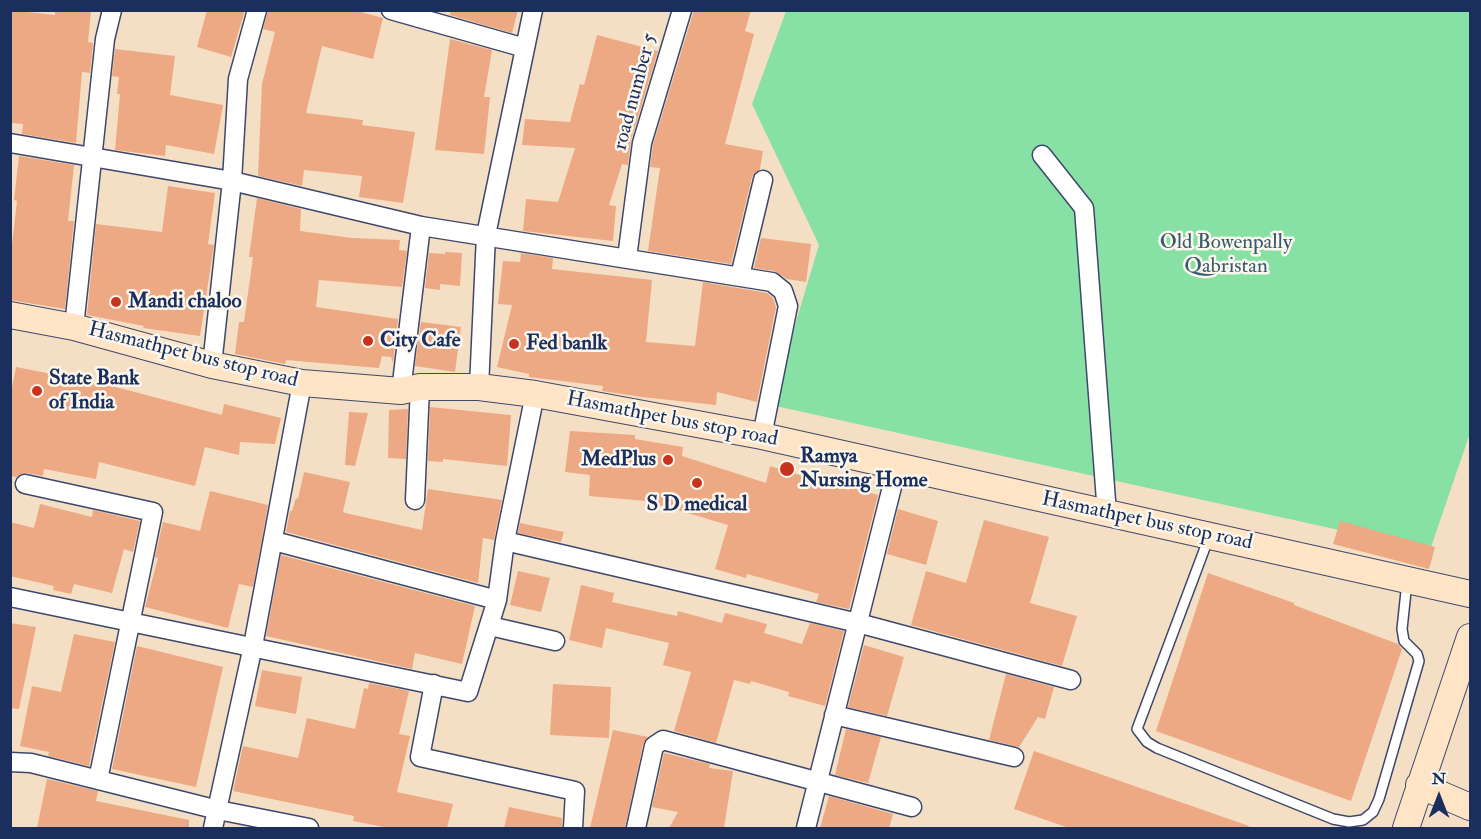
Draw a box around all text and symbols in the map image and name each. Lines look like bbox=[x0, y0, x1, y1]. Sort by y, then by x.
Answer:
street label: road number 5 bbox=[608, 31, 664, 153]
park label: Old Bowenpally Qabristan bbox=[1160, 230, 1292, 280]
place label: Mandi chaloo bbox=[128, 289, 242, 315]
marker: Mandi chaloo bbox=[109, 295, 123, 309]
street label: Hasmathpet bus stop road bbox=[86, 318, 300, 394]
place label: City Cafe bbox=[380, 328, 461, 354]
place label: Fed banlk bbox=[526, 331, 607, 357]
marker: City Cafe bbox=[361, 334, 375, 348]
marker: Fed banlk bbox=[507, 337, 521, 351]
place label: State Bank of India bbox=[49, 366, 139, 416]
marker: State Bank of India bbox=[30, 384, 44, 398]
street label: Hasmathpet bus stop road bbox=[564, 387, 780, 453]
place label: Ramya Nursing Home bbox=[800, 444, 927, 494]
place label: MedPlus bbox=[581, 447, 656, 473]
marker: MedPlus bbox=[661, 453, 675, 467]
marker: Ramya Nursing Home bbox=[778, 460, 796, 478]
marker: S D medical bbox=[690, 476, 704, 490]
street label: Hasmathpet bus stop road bbox=[1039, 487, 1255, 557]
place label: S D medical bbox=[647, 492, 747, 518]
north arrow bbox=[1409, 767, 1469, 827]
text: N bbox=[1432, 769, 1446, 789]

